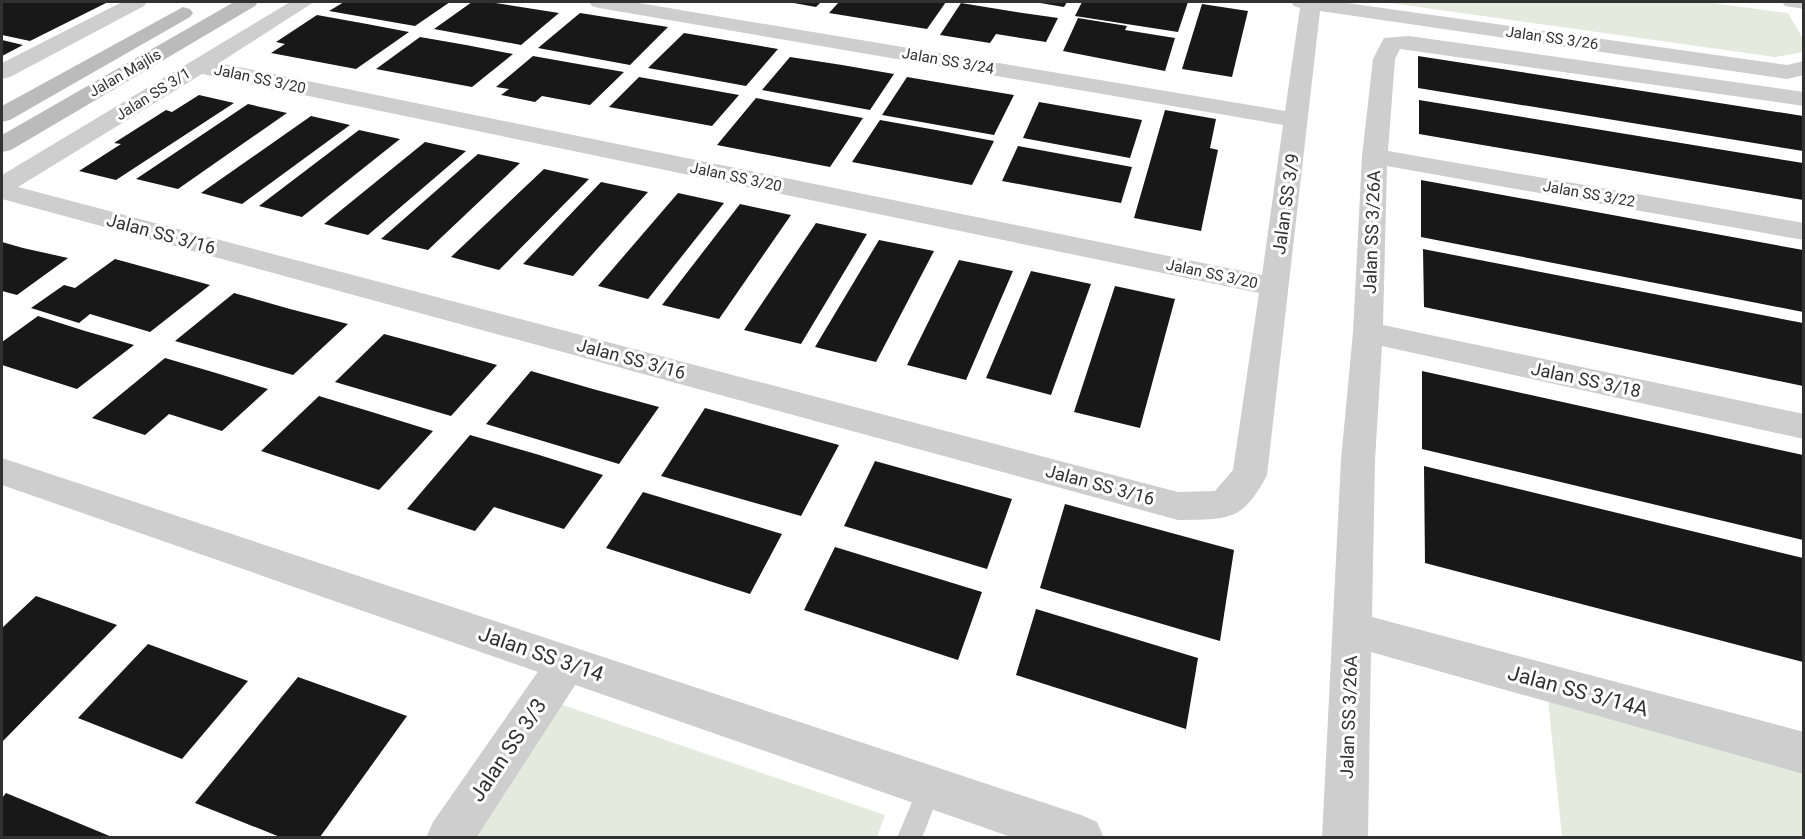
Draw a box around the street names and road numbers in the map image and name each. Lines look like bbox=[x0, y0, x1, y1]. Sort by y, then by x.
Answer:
street label: Jalan SS 3/26 bbox=[1505, 23, 1599, 53]
street label: Jalan SS 3/24 bbox=[901, 44, 996, 78]
street label: Jalan Majlis bbox=[86, 45, 164, 101]
street label: Jalan SS 3/20 bbox=[213, 61, 307, 97]
street label: Jalan SS 3/1 bbox=[112, 64, 194, 124]
street label: Jalan SS 3/9 bbox=[1268, 152, 1303, 256]
street label: Jalan SS 3/20 bbox=[689, 159, 783, 195]
street label: Jalan SS 3/26A bbox=[1359, 170, 1384, 294]
street label: Jalan SS 3/22 bbox=[1542, 177, 1636, 211]
street label: Jalan SS 3/16 bbox=[104, 209, 218, 258]
street label: Jalan SS 3/20 bbox=[1165, 256, 1259, 292]
street label: Jalan SS 3/16 bbox=[574, 334, 688, 383]
street label: Jalan SS 3/18 bbox=[1529, 358, 1643, 401]
street label: Jalan SS 3/16 bbox=[1043, 460, 1157, 509]
street label: Jalan SS 3/14 bbox=[475, 621, 607, 687]
street label: Jalan SS 3/26A bbox=[1336, 655, 1361, 779]
street label: Jalan SS 3/14A bbox=[1505, 661, 1651, 721]
street label: Jalan SS 3/3 bbox=[465, 694, 551, 806]

